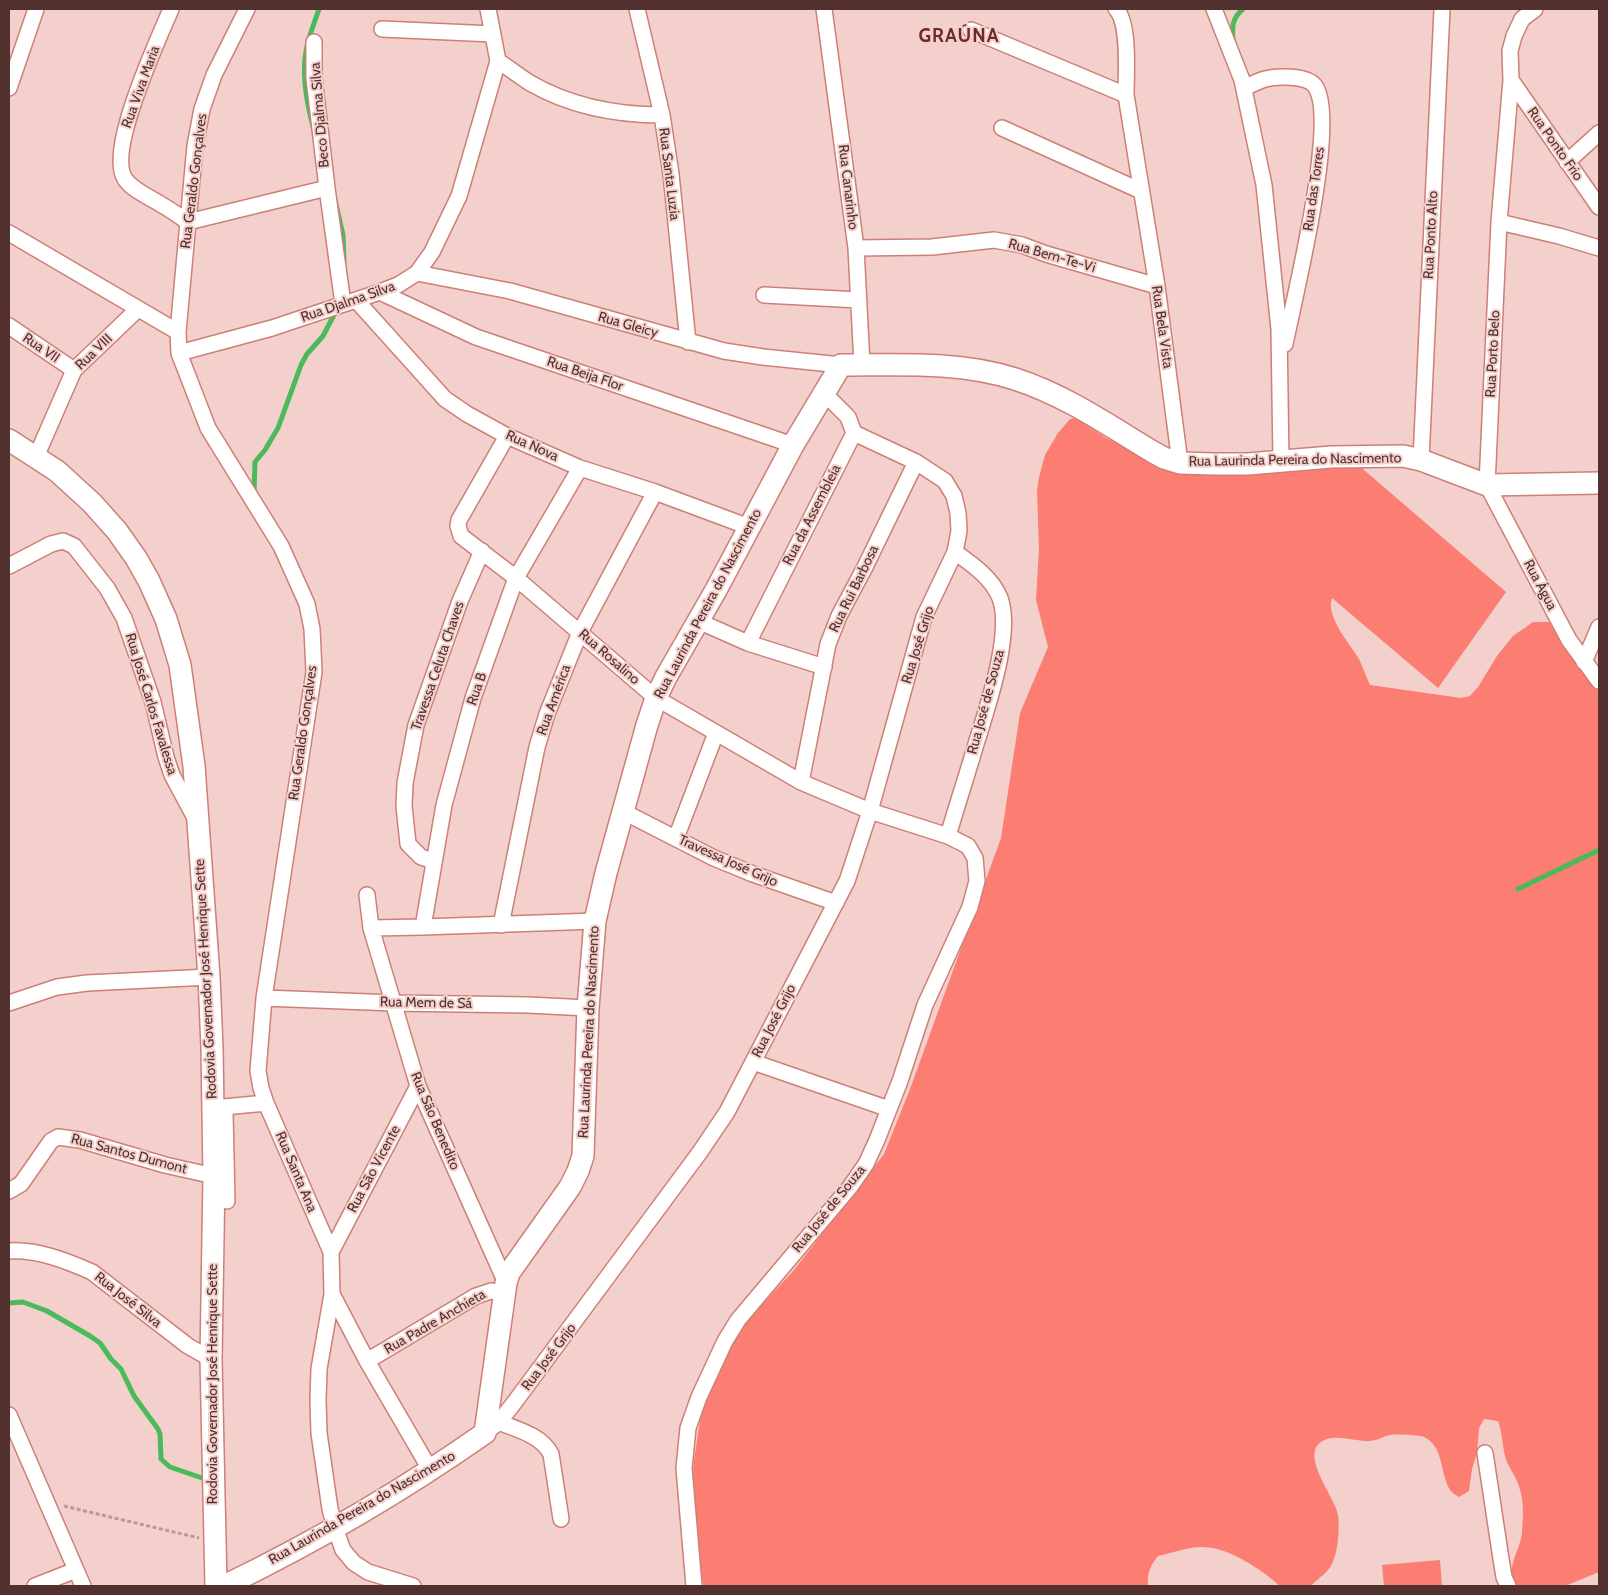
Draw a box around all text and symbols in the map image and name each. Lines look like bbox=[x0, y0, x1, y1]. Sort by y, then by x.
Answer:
district label: GRAÚNA bbox=[918, 25, 1000, 47]
street label: Rua Viva Maria bbox=[118, 44, 164, 130]
street label: Beco Djalma Silva bbox=[307, 62, 333, 168]
street label: Rua Ponto Frio bbox=[1523, 104, 1587, 184]
street label: Rua Geraldo Gonçalves bbox=[177, 113, 211, 249]
street label: Rua Santa Luzia bbox=[655, 127, 683, 221]
street label: Rua Canarinho bbox=[834, 143, 862, 231]
street label: Rua das Torres bbox=[1300, 146, 1328, 232]
street label: Rua Ponto Alto bbox=[1420, 190, 1442, 280]
street label: Rua Bem-Te-Vi bbox=[1006, 236, 1098, 276]
street label: Rua Djalma Silva bbox=[299, 278, 397, 326]
street label: Rua Bela Vista bbox=[1148, 284, 1176, 370]
street label: Rua Gleicy bbox=[596, 308, 660, 342]
street label: Rua Porto Belo bbox=[1482, 310, 1504, 398]
street label: Rua VII bbox=[19, 330, 63, 366]
street label: Rua VIII bbox=[72, 330, 116, 374]
street label: Rua Beija Flor bbox=[545, 353, 625, 395]
street label: Rua Nova bbox=[503, 427, 561, 465]
street label: Rua Laurinda Pereira do Nascimento bbox=[1189, 450, 1401, 470]
street label: Rua da Assembleia bbox=[779, 462, 845, 568]
street label: Rua Laurinda Pereira do Nascimento bbox=[651, 506, 765, 702]
street label: Rua Rui Barbosa bbox=[826, 543, 882, 635]
street label: Rua Água bbox=[1520, 557, 1560, 613]
street label: Travessa Celuta Chaves bbox=[408, 599, 468, 733]
street label: Rua José Grijo bbox=[898, 604, 938, 686]
street label: Rua Rosalino bbox=[575, 626, 643, 688]
street label: Rua José Carlos Favalessa bbox=[121, 631, 181, 777]
street label: Rua José de Souza bbox=[964, 648, 1008, 756]
street label: Rua América bbox=[533, 662, 575, 738]
street label: Rua Geraldo Gonçalves bbox=[285, 665, 321, 801]
street label: Rua B bbox=[464, 670, 490, 708]
street label: Travessa José Grijo bbox=[676, 832, 780, 890]
street label: Rodovia Governador José Henrique Sette bbox=[191, 859, 221, 1099]
street label: Rua Laurinda Pereira do Nascimento bbox=[575, 925, 603, 1139]
street label: Rua José Grijo bbox=[748, 982, 800, 1060]
street label: Rua Mem de Sá bbox=[380, 994, 472, 1012]
street label: Rua São Benedito bbox=[407, 1069, 463, 1173]
street label: Rua São Vicente bbox=[344, 1123, 404, 1215]
street label: Rua Santa Ana bbox=[271, 1129, 321, 1215]
street label: Rua Santos Dumont bbox=[69, 1130, 189, 1178]
street label: Rua José de Souza bbox=[789, 1162, 869, 1256]
street label: Rodovia Governador José Henrique Sette bbox=[205, 1264, 221, 1504]
street label: Rua José Silva bbox=[91, 1269, 165, 1331]
street label: Rua Padre Anchieta bbox=[381, 1286, 489, 1358]
street label: Rua José Grijo bbox=[518, 1320, 580, 1394]
street label: Rua Laurinda Pereira do Nascimento bbox=[266, 1448, 458, 1568]

